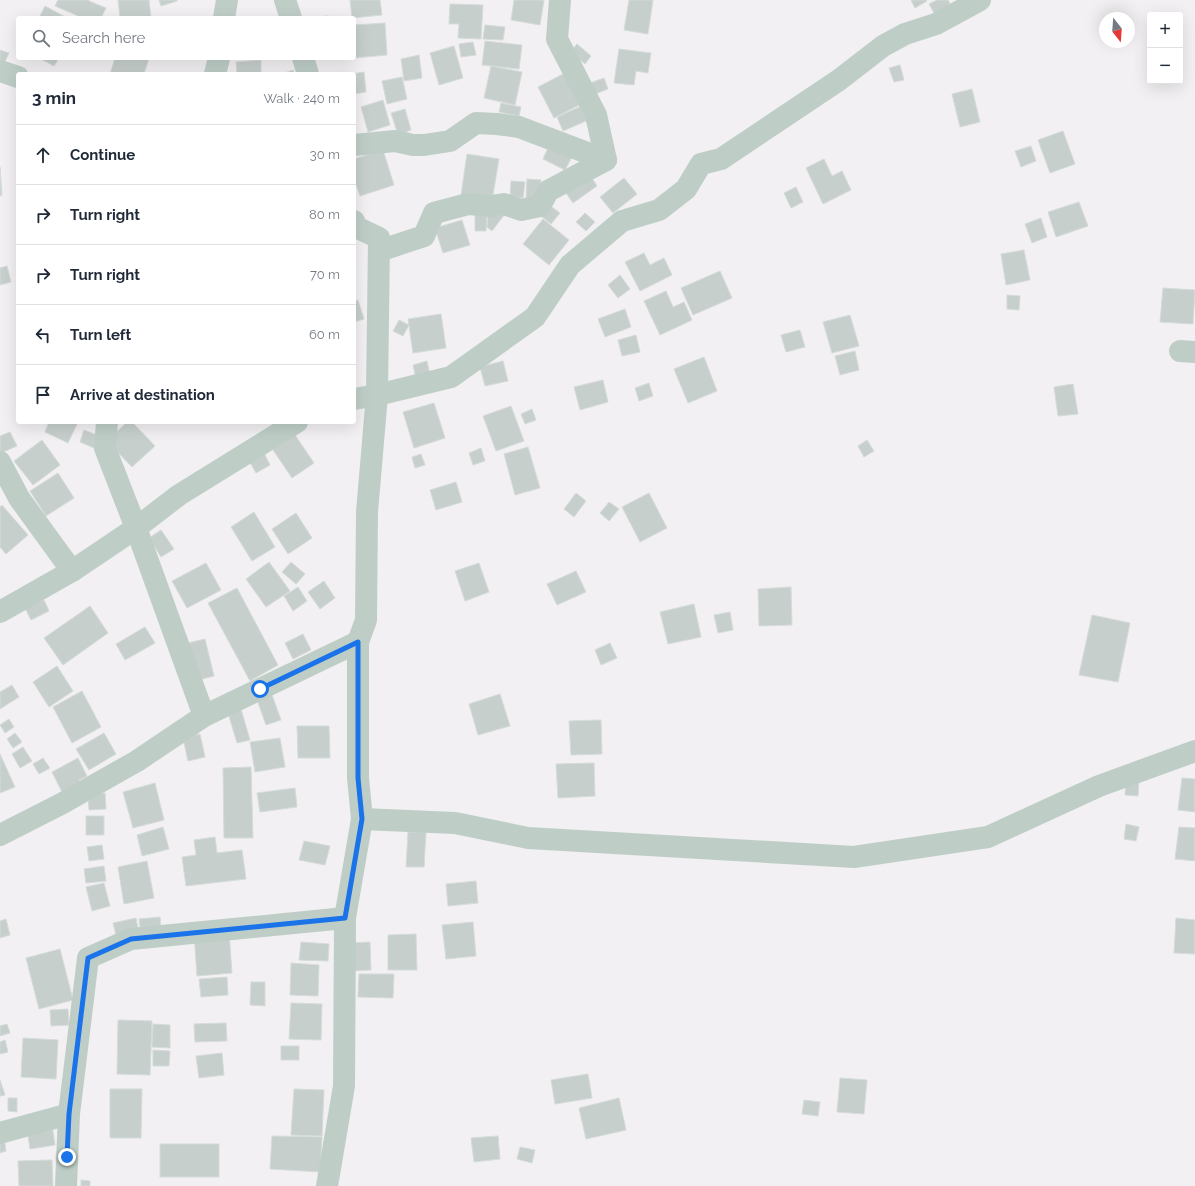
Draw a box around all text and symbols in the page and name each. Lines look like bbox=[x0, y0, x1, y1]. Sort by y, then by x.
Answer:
north arrow bbox=[1099, 12, 1135, 48]
map controls bbox=[1147, 12, 1183, 84]
button: + bbox=[1147, 12, 1183, 48]
search box bbox=[16, 16, 356, 60]
icon: search bbox=[30, 27, 52, 49]
text: Search here bbox=[62, 29, 145, 47]
button: − bbox=[1147, 48, 1183, 84]
text: 3 min bbox=[32, 88, 76, 108]
text: Walk · 240 m bbox=[263, 91, 340, 106]
icon: ahead bbox=[32, 144, 54, 166]
text: Continue bbox=[70, 146, 135, 164]
text: 30 m bbox=[310, 147, 340, 162]
icon: right bbox=[32, 204, 54, 226]
text: Turn right bbox=[70, 206, 140, 224]
text: 80 m bbox=[309, 207, 340, 222]
icon: right bbox=[32, 264, 54, 286]
text: Turn right bbox=[70, 266, 140, 284]
text: 70 m bbox=[310, 267, 340, 282]
icon: left bbox=[32, 324, 54, 346]
text: Turn left bbox=[70, 326, 131, 344]
text: 60 m bbox=[309, 327, 340, 342]
icon: arrive bbox=[32, 384, 54, 406]
text: Arrive at destination bbox=[70, 386, 215, 404]
route start bbox=[251, 680, 269, 698]
route end bbox=[58, 1148, 76, 1166]

